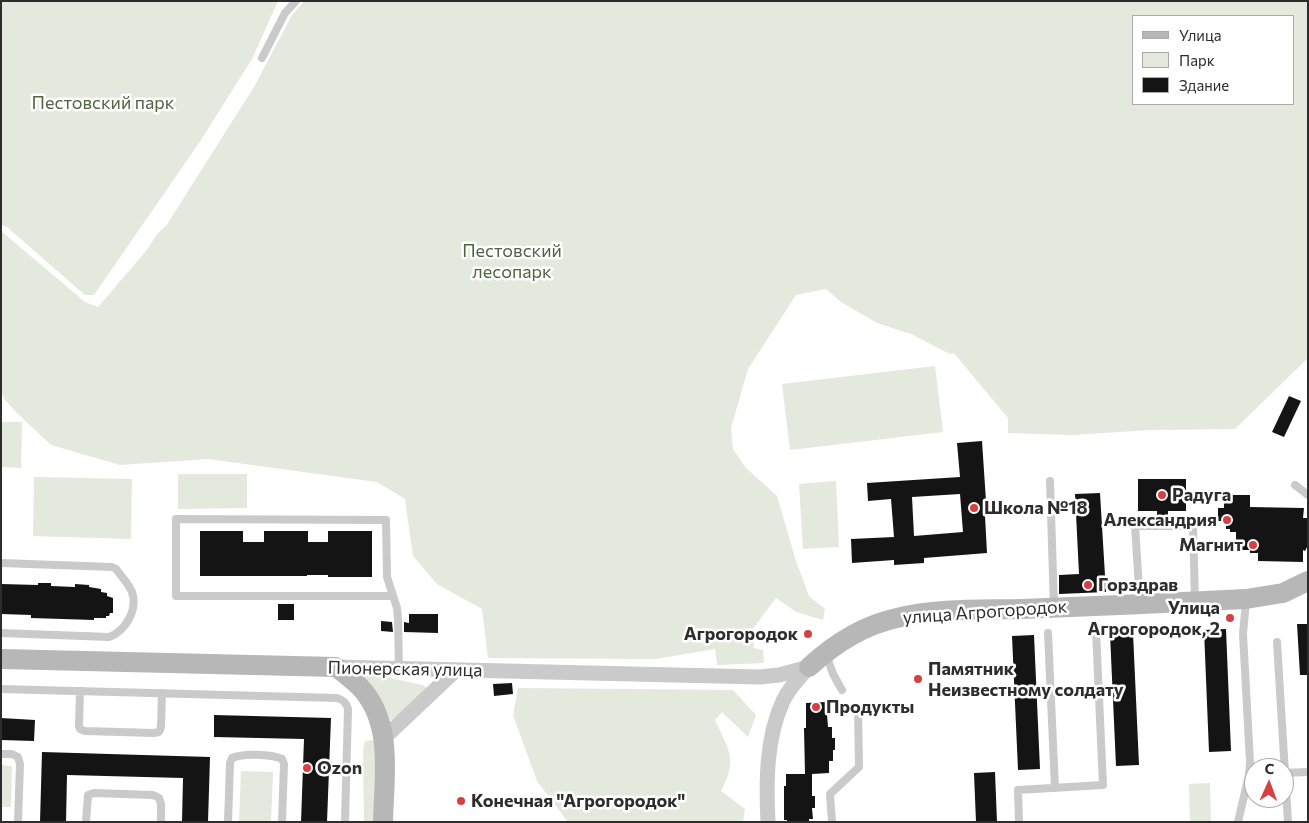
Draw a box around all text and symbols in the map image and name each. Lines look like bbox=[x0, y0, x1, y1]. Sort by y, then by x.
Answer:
legend bbox=[1132, 15, 1294, 105]
text: Улица bbox=[1179, 26, 1221, 44]
text: Парк bbox=[1179, 51, 1215, 69]
text: Здание bbox=[1179, 76, 1229, 94]
park label: Пестовский парк bbox=[32, 92, 174, 114]
park label: Пестовский лесопарк bbox=[462, 240, 562, 282]
place label: Радуга bbox=[1172, 484, 1231, 506]
marker: Радуга bbox=[1156, 489, 1168, 501]
place label: Школа №18 bbox=[984, 497, 1088, 519]
marker: Школа №18 bbox=[968, 502, 980, 514]
place label: Александрия bbox=[1103, 509, 1217, 531]
marker: Александрия bbox=[1221, 514, 1233, 526]
place label: Магнит bbox=[1179, 534, 1243, 556]
marker: Магнит bbox=[1247, 539, 1259, 551]
place label: Горздрав bbox=[1098, 574, 1178, 596]
marker: Горздрав bbox=[1082, 579, 1094, 591]
street label: улица Агрогородок bbox=[902, 595, 1068, 629]
place label: Улица Агрогородок, 2 bbox=[1088, 597, 1220, 640]
marker: Улица Агрогородок, 2 bbox=[1224, 612, 1236, 624]
place label: Агрогородок bbox=[684, 623, 798, 645]
marker: Агрогородок bbox=[802, 628, 814, 640]
street label: Пионерская улица bbox=[327, 657, 483, 681]
place label: Памятник Неизвестному солдату bbox=[928, 658, 1124, 701]
marker: Памятник Неизвестному солдату bbox=[912, 673, 924, 685]
place label: Продукты bbox=[826, 696, 914, 718]
marker: Продукты bbox=[810, 701, 822, 713]
place label: Ozon bbox=[317, 757, 362, 779]
north arrow bbox=[1244, 758, 1294, 808]
text: С bbox=[1264, 760, 1275, 777]
marker: Ozon bbox=[301, 762, 313, 774]
place label: Конечная "Агрогородок" bbox=[471, 790, 685, 812]
marker: Конечная "Агрогородок" bbox=[455, 795, 467, 807]

